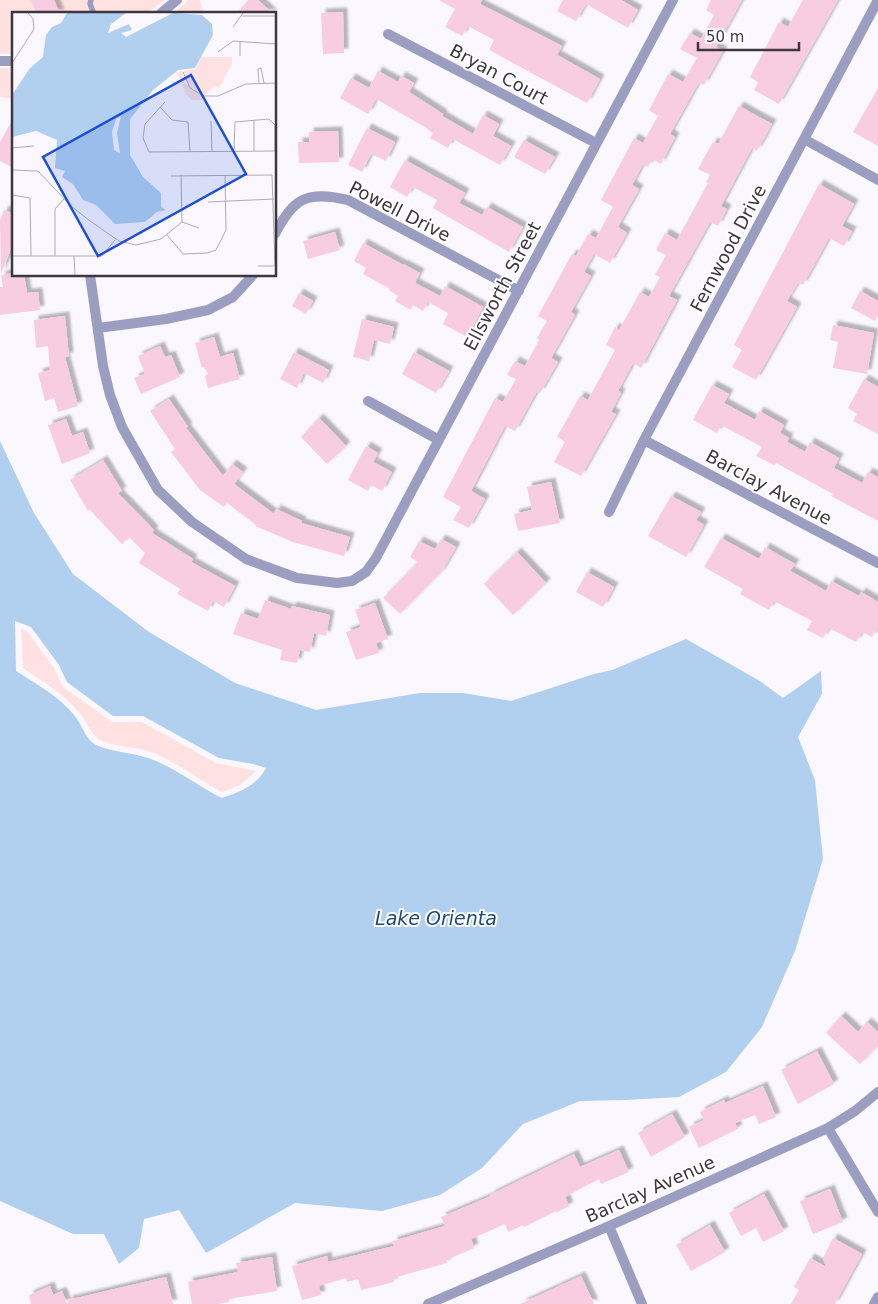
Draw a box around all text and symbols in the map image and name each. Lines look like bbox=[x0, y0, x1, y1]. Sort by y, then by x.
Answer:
inset map bbox=[12, 12, 276, 276]
scale bar bbox=[698, 20, 799, 52]
text: 50 m bbox=[706, 28, 744, 46]
street label: Bryan Court bbox=[446, 39, 552, 109]
street label: Powell Drive bbox=[346, 177, 454, 245]
street label: Fernwood Drive bbox=[686, 181, 770, 315]
street label: Ellsworth Street bbox=[459, 218, 545, 354]
street label: Barclay Avenue bbox=[702, 445, 836, 529]
water label: Lake Orienta bbox=[375, 907, 497, 929]
street label: Barclay Avenue bbox=[582, 1151, 718, 1227]

